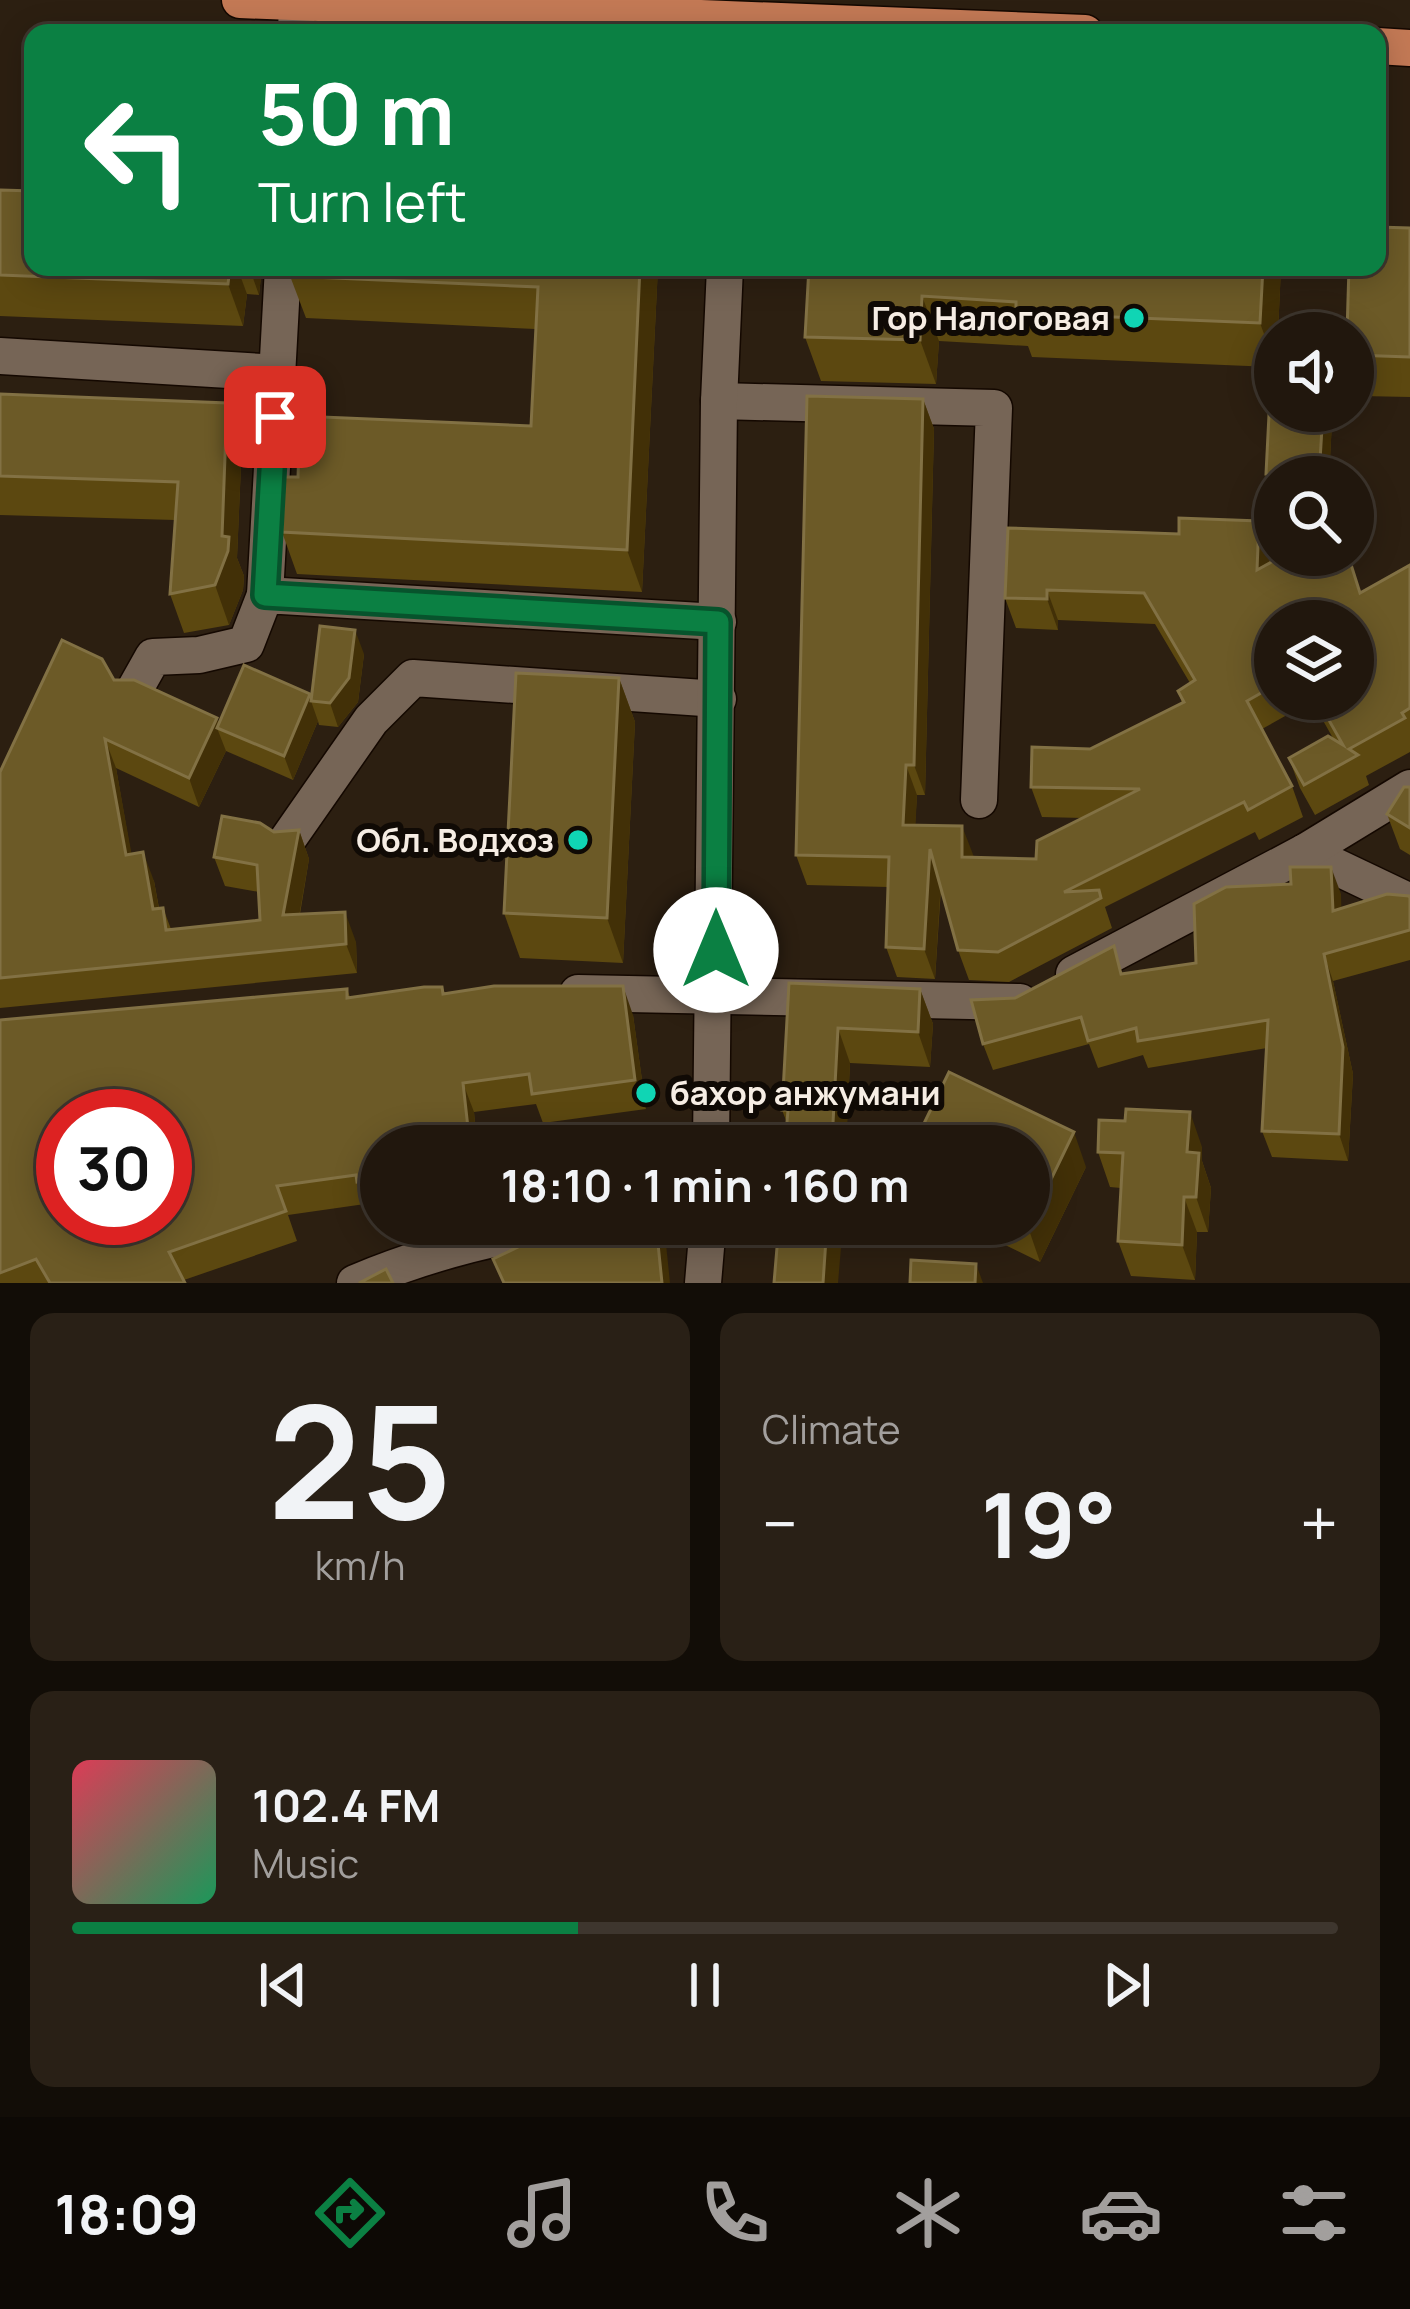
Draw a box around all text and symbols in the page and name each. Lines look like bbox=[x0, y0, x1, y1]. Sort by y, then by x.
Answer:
text: 50 m bbox=[258, 55, 455, 170]
icon: left bbox=[60, 72, 216, 228]
text: Turn left bbox=[258, 164, 467, 238]
place label: Гор Налоговая bbox=[872, 295, 1110, 340]
marker: Гор Налоговая bbox=[1121, 305, 1147, 331]
map controls bbox=[1254, 312, 1374, 720]
button: sound bbox=[1254, 312, 1374, 432]
pin bbox=[224, 366, 326, 468]
icon: arrive bbox=[242, 384, 308, 450]
button: search bbox=[1254, 456, 1374, 576]
button: layers bbox=[1254, 600, 1374, 720]
place label: Обл. Водхоз bbox=[356, 817, 554, 862]
marker: Обл. Водхоз bbox=[565, 827, 591, 853]
position arrow bbox=[653, 887, 779, 1013]
place label: бахор анжумани bbox=[670, 1070, 941, 1115]
marker: бахор анжумани bbox=[633, 1080, 659, 1106]
speed limit sign: 30 bbox=[36, 1089, 192, 1245]
text: 18:10 · 1 min · 160 m bbox=[501, 1154, 909, 1216]
text: 25 bbox=[268, 1353, 452, 1566]
text: Climate bbox=[762, 1402, 901, 1456]
text: 19° bbox=[981, 1462, 1117, 1585]
text: − bbox=[762, 1478, 798, 1568]
text: + bbox=[1300, 1478, 1338, 1568]
text: km/h bbox=[315, 1538, 405, 1592]
text: 102.4 FM bbox=[252, 1774, 440, 1836]
text: Music bbox=[252, 1836, 359, 1890]
icon: previous bbox=[250, 1952, 316, 2018]
icon: pause bbox=[672, 1952, 738, 2018]
icon: next bbox=[1094, 1952, 1160, 2018]
icon: directions bbox=[308, 2171, 392, 2255]
icon: music bbox=[500, 2171, 584, 2255]
icon: phone bbox=[693, 2171, 777, 2255]
icon: climate bbox=[886, 2171, 970, 2255]
icon: car bbox=[1079, 2171, 1163, 2255]
icon: filters bbox=[1272, 2171, 1356, 2255]
text: 18:09 bbox=[54, 2176, 199, 2250]

